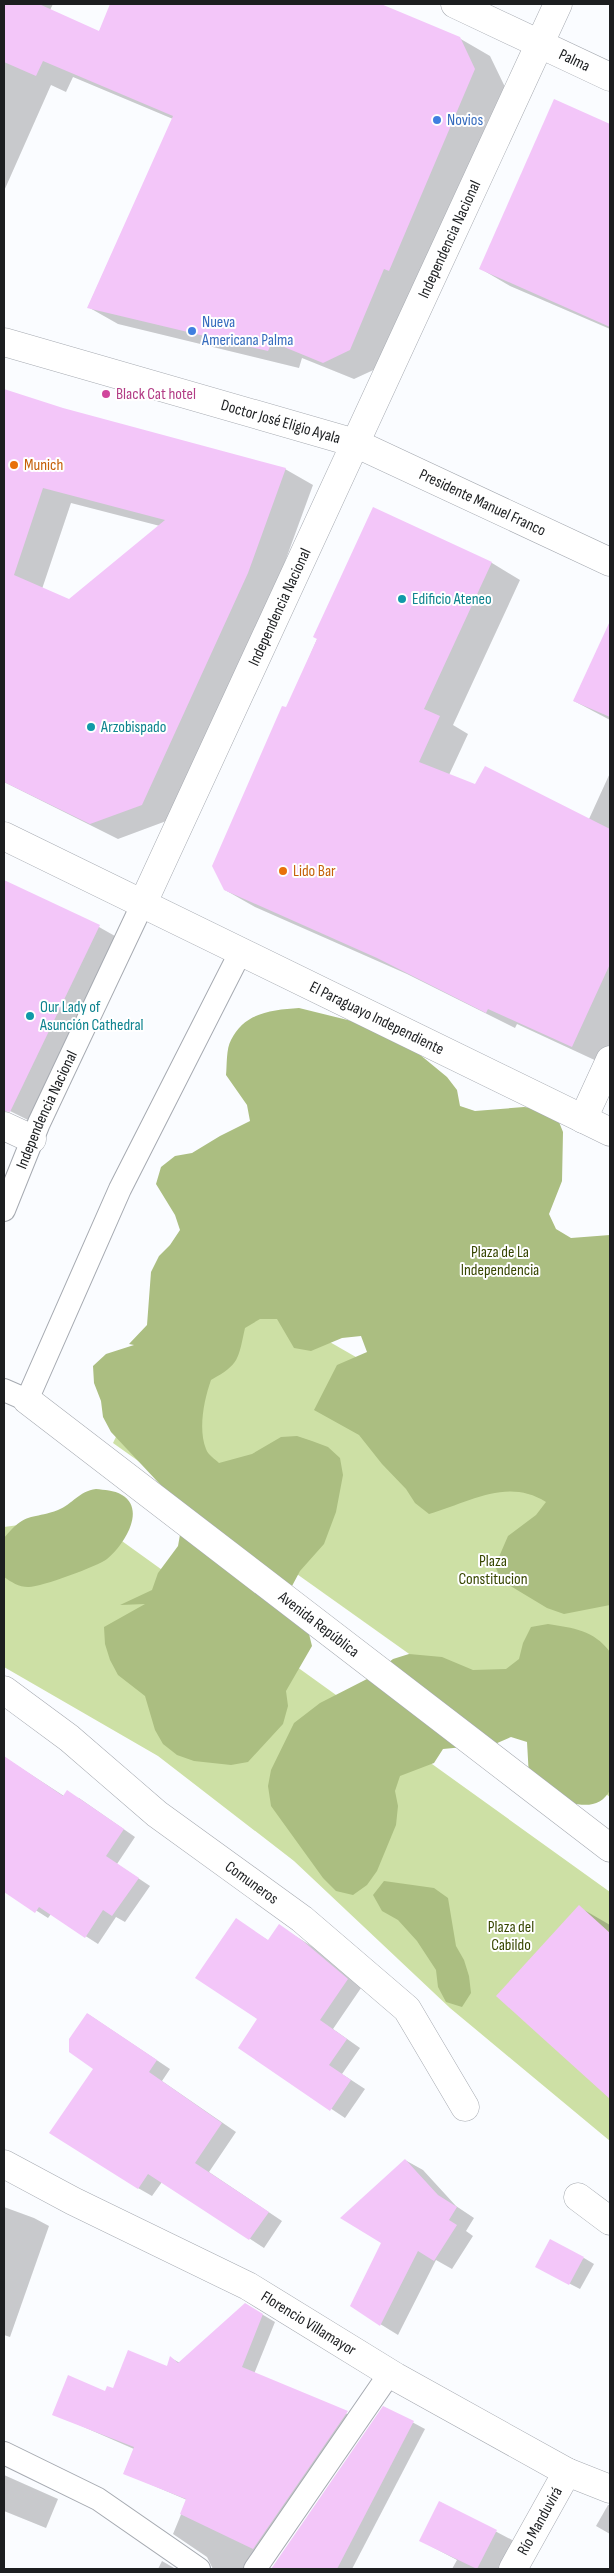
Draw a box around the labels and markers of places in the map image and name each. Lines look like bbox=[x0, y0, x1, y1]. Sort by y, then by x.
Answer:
place label: Novios bbox=[447, 111, 483, 130]
marker: Novios bbox=[431, 114, 443, 126]
place label: Nueva Americana Palma bbox=[201, 313, 293, 350]
marker: Nueva Americana Palma bbox=[186, 325, 198, 337]
place label: Black Cat hotel bbox=[116, 385, 196, 404]
marker: Black Cat hotel bbox=[100, 388, 112, 400]
place label: Munich bbox=[24, 456, 63, 475]
marker: Munich bbox=[8, 459, 20, 471]
place label: Edificio Ateneo bbox=[412, 590, 492, 609]
marker: Edificio Ateneo bbox=[396, 593, 408, 605]
place label: Arzobispado bbox=[100, 718, 166, 737]
marker: Arzobispado bbox=[85, 721, 97, 733]
place label: Lido Bar bbox=[293, 862, 336, 881]
marker: Lido Bar bbox=[277, 865, 289, 877]
place label: Our Lady of Asunción Cathedral bbox=[39, 998, 144, 1035]
marker: Our Lady of Asunción Cathedral bbox=[24, 1010, 36, 1022]

